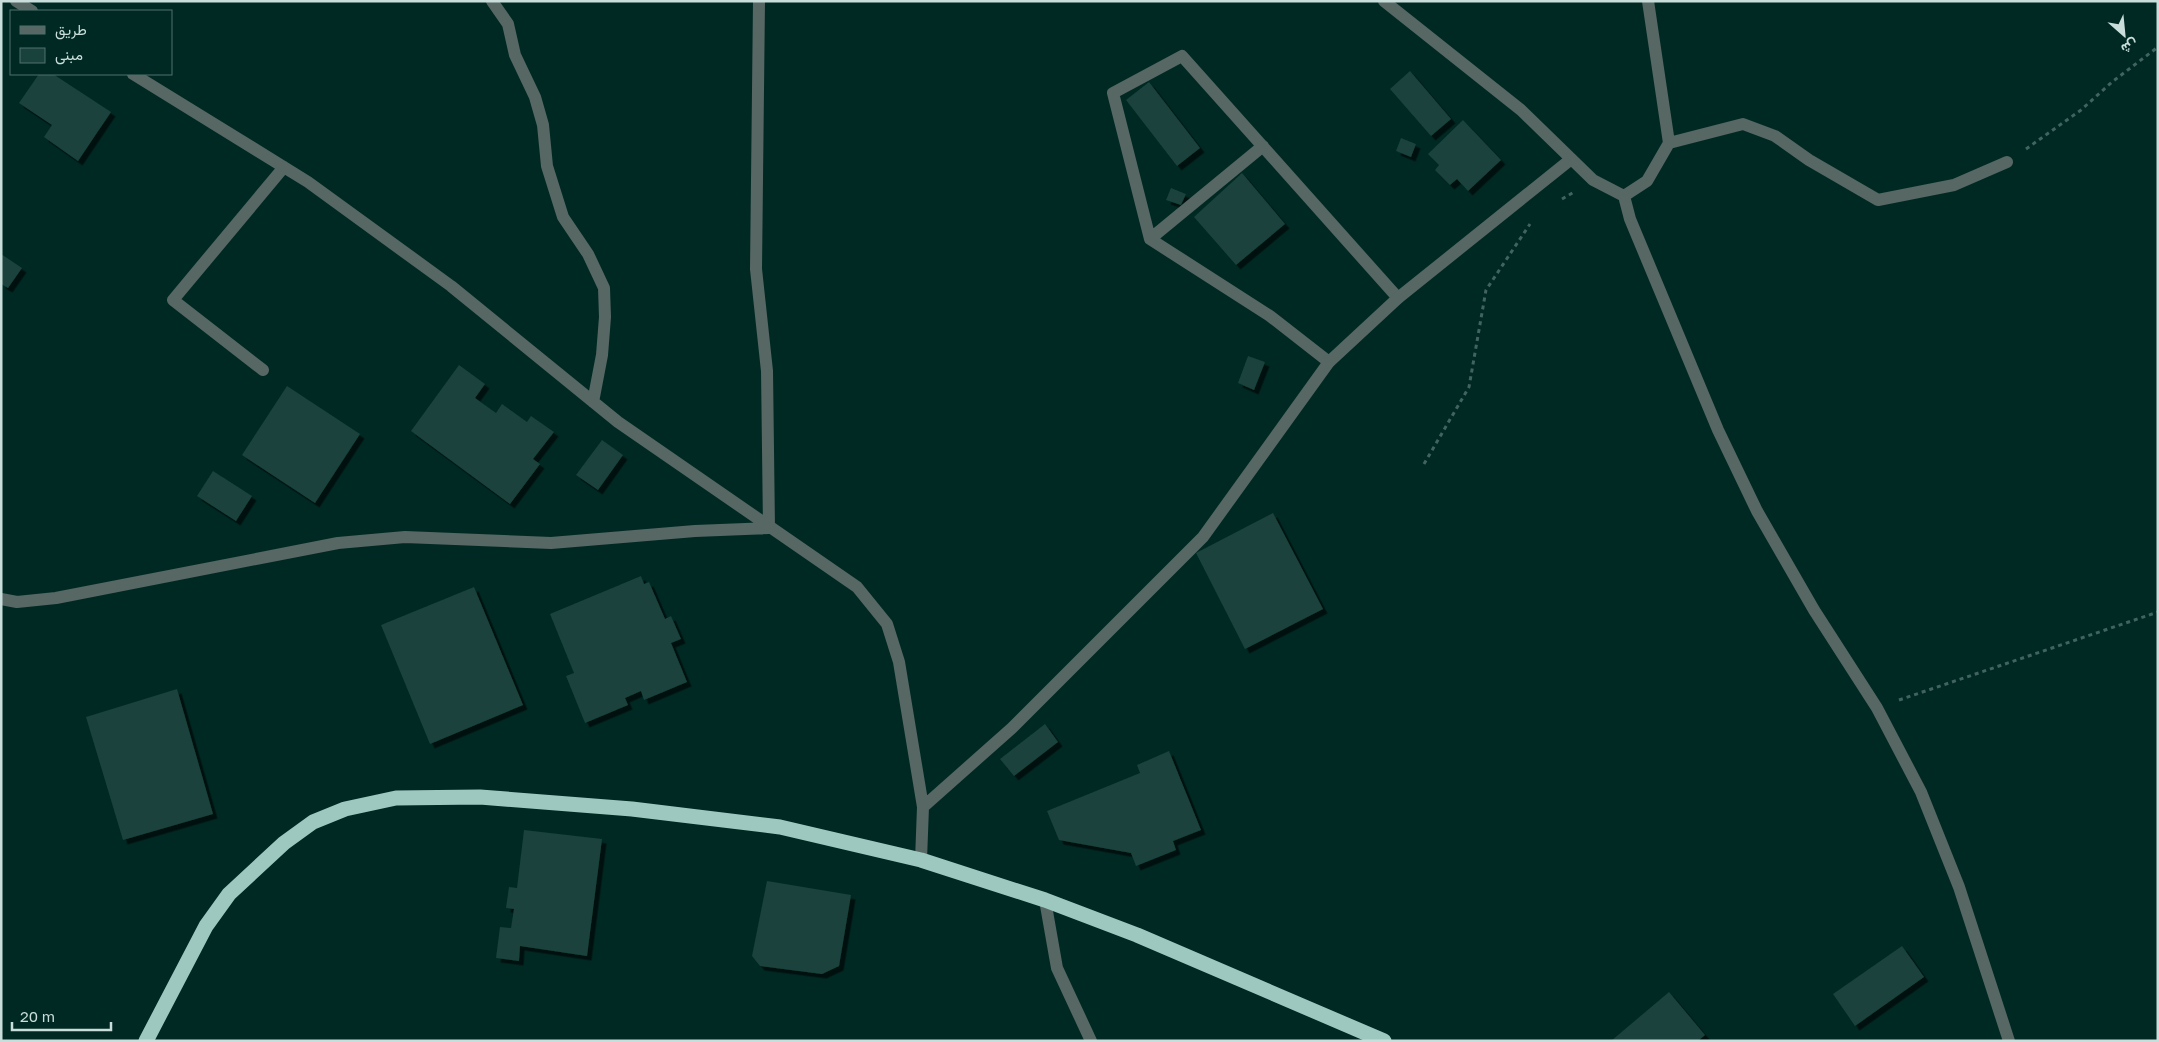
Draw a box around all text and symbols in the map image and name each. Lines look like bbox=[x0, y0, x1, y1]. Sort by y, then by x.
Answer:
legend bbox=[10, 10, 172, 75]
north arrow bbox=[2099, 10, 2149, 60]
text: طريق bbox=[55, 20, 87, 40]
text: ش bbox=[2118, 35, 2141, 59]
text: مبنى bbox=[55, 45, 83, 65]
scale bar bbox=[12, 1000, 111, 1032]
text: 20 m bbox=[20, 1007, 55, 1025]

